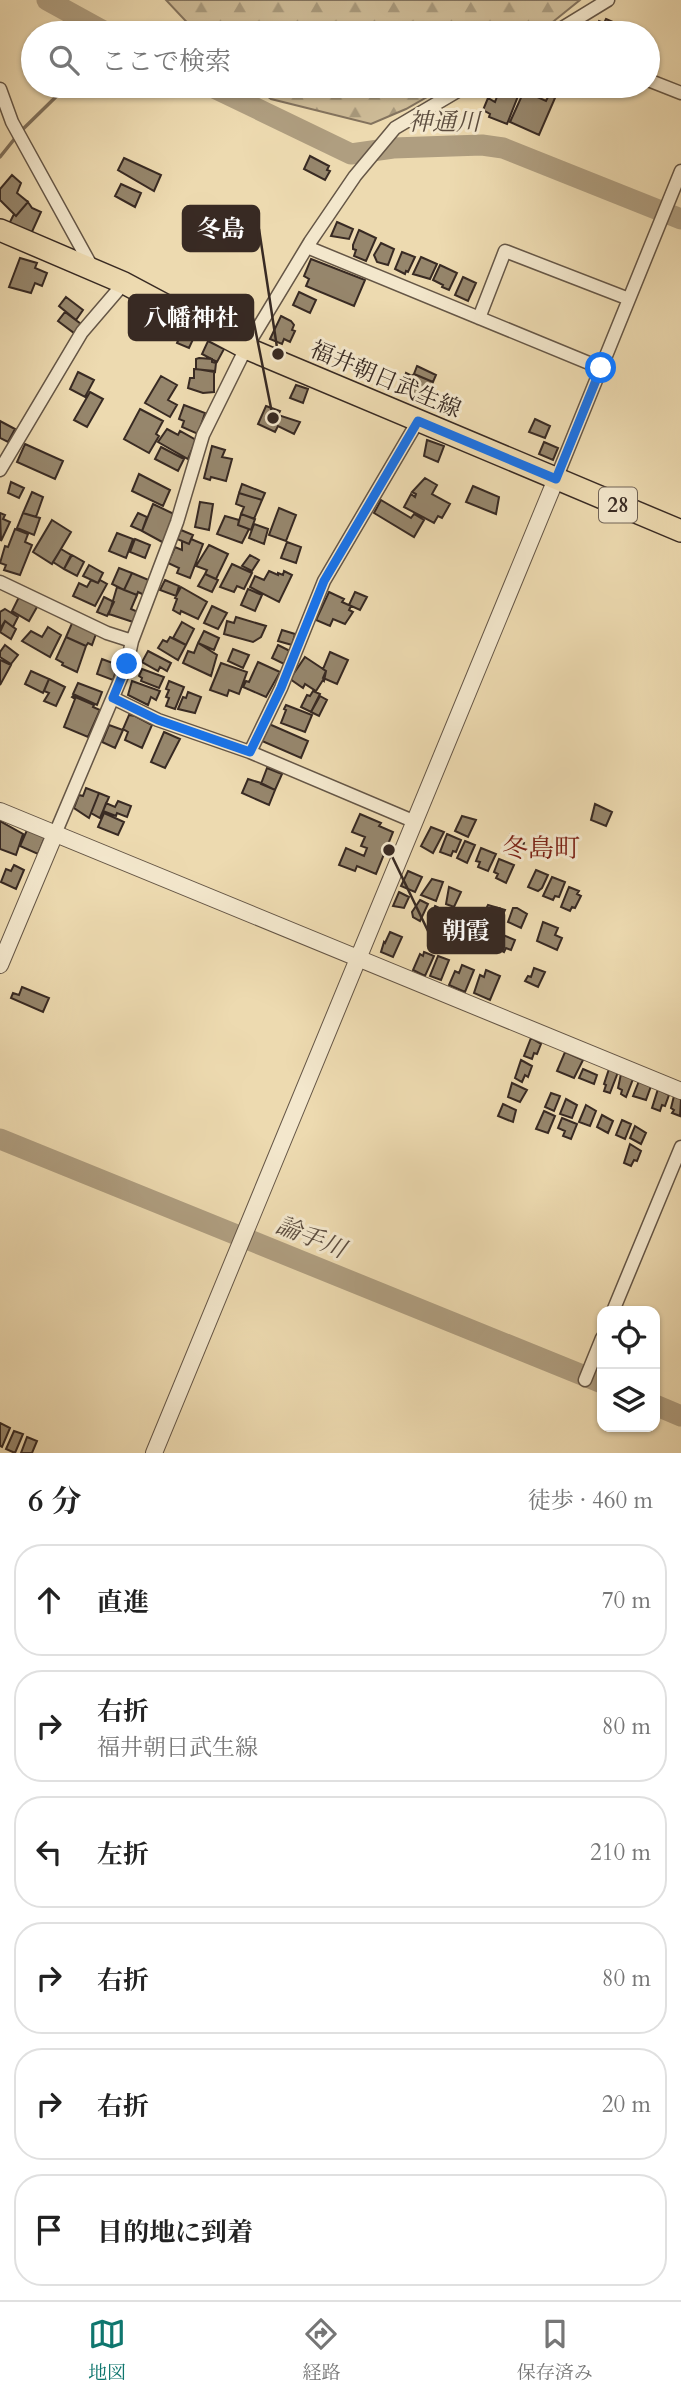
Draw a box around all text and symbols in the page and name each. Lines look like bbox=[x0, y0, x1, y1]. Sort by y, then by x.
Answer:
search box bbox=[21, 21, 660, 98]
icon: search bbox=[45, 41, 83, 79]
text: ここで検索 bbox=[101, 44, 231, 79]
water label: 神通川 bbox=[408, 106, 483, 139]
callout: 冬島 bbox=[183, 206, 259, 251]
text: 冬島 bbox=[197, 213, 245, 246]
callout: 八幡神社 bbox=[129, 295, 253, 340]
text: 八幡神社 bbox=[143, 302, 239, 335]
street label: 福井朝日武生線 bbox=[306, 334, 466, 425]
route start bbox=[585, 352, 616, 383]
road number: 28 bbox=[599, 488, 637, 522]
route end bbox=[111, 648, 142, 679]
district label: 冬島町 bbox=[502, 831, 580, 866]
callout: 朝霞 bbox=[428, 908, 504, 953]
text: 朝霞 bbox=[442, 915, 490, 948]
water label: 論手川 bbox=[271, 1209, 353, 1267]
map controls bbox=[597, 1306, 660, 1432]
button: locate bbox=[597, 1306, 660, 1369]
button: layers bbox=[597, 1369, 660, 1432]
text: 6 分 bbox=[28, 1481, 81, 1522]
text: 徒歩 · 460 m bbox=[528, 1485, 653, 1516]
icon: ahead bbox=[30, 1581, 68, 1619]
text: 直進 bbox=[97, 1585, 149, 1620]
text: 70 m bbox=[602, 1585, 651, 1616]
text: 右折 bbox=[97, 1694, 149, 1729]
icon: right bbox=[30, 1707, 68, 1745]
text: 80 m bbox=[602, 1711, 651, 1742]
text: 福井朝日武生線 bbox=[97, 1732, 258, 1763]
icon: left bbox=[30, 1833, 68, 1871]
text: 左折 bbox=[97, 1837, 149, 1872]
text: 210 m bbox=[590, 1837, 651, 1868]
icon: right bbox=[30, 1959, 68, 1997]
text: 右折 bbox=[97, 1963, 149, 1998]
text: 80 m bbox=[602, 1963, 651, 1994]
icon: right bbox=[30, 2085, 68, 2123]
text: 右折 bbox=[97, 2089, 149, 2124]
text: 20 m bbox=[602, 2089, 651, 2120]
icon: arrive bbox=[30, 2211, 68, 2249]
text: 目的地に到着 bbox=[97, 2215, 253, 2250]
tab: 地図 bbox=[88, 2315, 126, 2386]
tab: 経路 bbox=[302, 2315, 341, 2386]
tab: 保存済み bbox=[517, 2315, 593, 2386]

